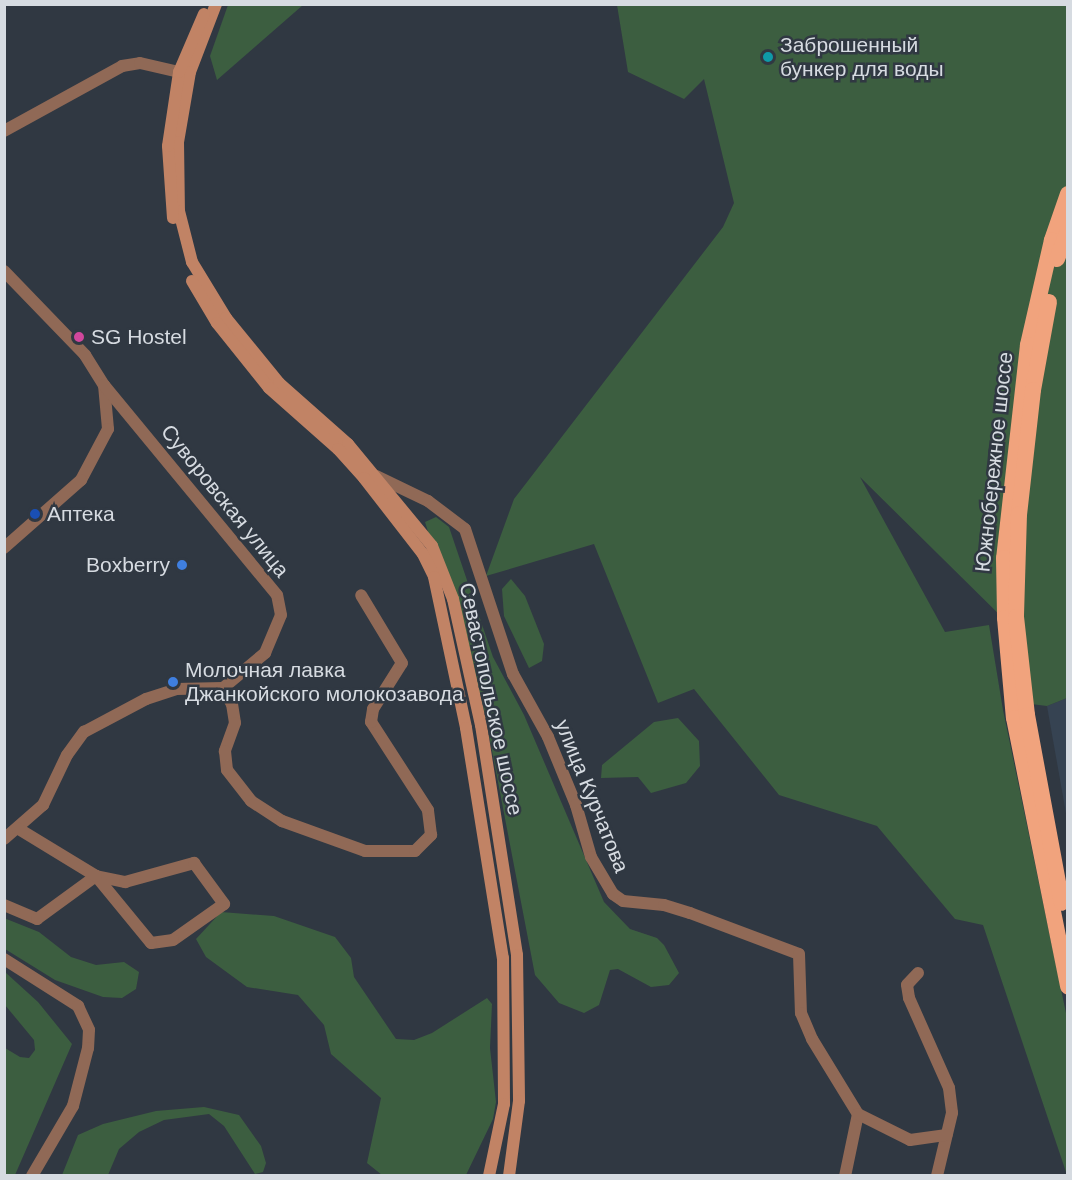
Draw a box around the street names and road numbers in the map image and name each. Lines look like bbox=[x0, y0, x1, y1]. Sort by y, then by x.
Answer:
street label: Южнобережное шоссе bbox=[970, 351, 1018, 573]
street label: Суворовская улица bbox=[156, 420, 294, 582]
street label: Севастопольское шоссе bbox=[454, 580, 528, 818]
street label: улица Курчатова bbox=[550, 716, 634, 876]

